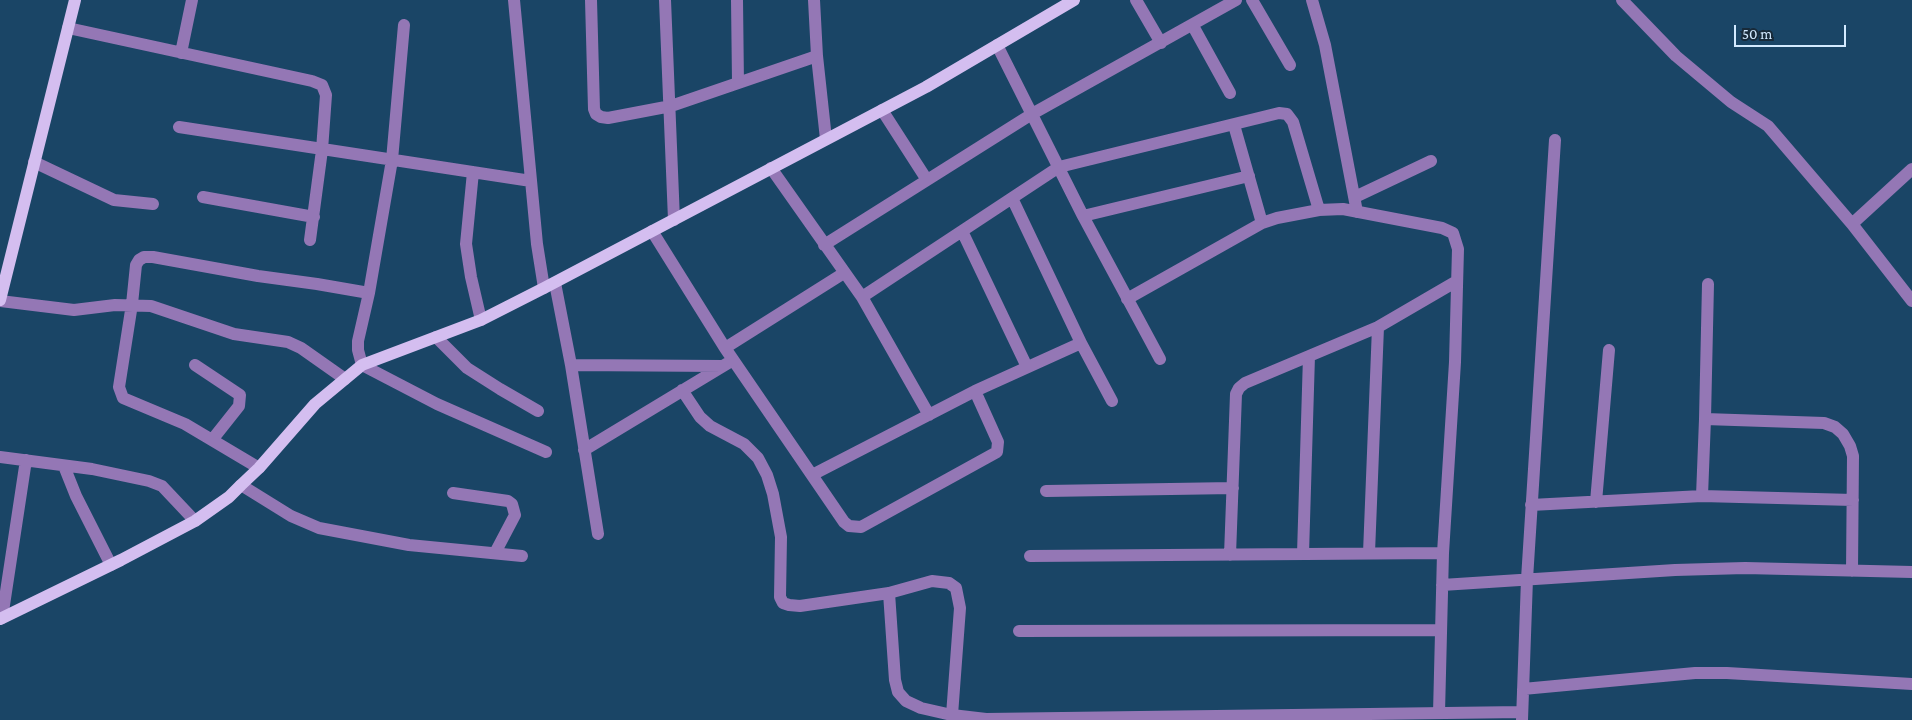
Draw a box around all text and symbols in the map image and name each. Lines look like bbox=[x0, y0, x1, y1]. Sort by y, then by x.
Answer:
scale bar bbox=[1737, 15, 1850, 47]
text: 50 m bbox=[1742, 26, 1772, 42]

